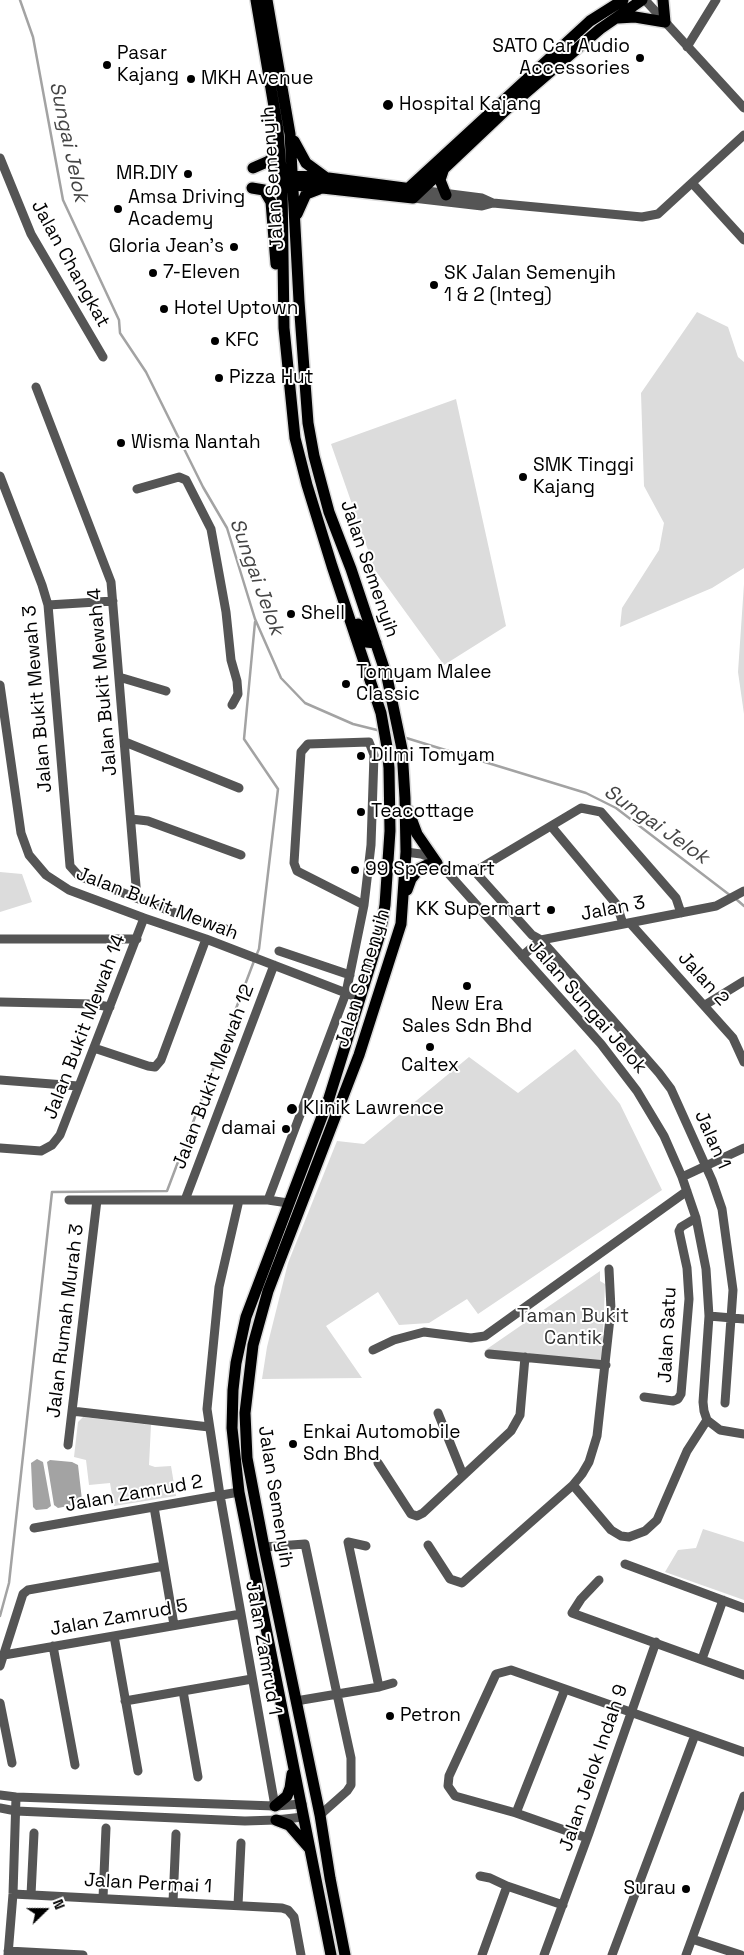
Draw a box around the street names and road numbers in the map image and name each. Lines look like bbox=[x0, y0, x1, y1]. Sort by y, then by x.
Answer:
street label: Jalan Semenyih bbox=[257, 106, 289, 250]
street label: Jalan Changkat bbox=[26, 197, 114, 331]
street label: Jalan Semenyih bbox=[335, 497, 403, 641]
street label: Jalan Bukit Mewah 4 bbox=[83, 587, 123, 777]
street label: Jalan Bukit Mewah 3 bbox=[18, 604, 58, 794]
street label: Jalan Bukit Mewah bbox=[73, 863, 241, 945]
street label: Jalan 3 bbox=[579, 892, 647, 926]
street label: Jalan Semenyih bbox=[331, 906, 395, 1050]
street label: Jalan Bukit Mewah 14 bbox=[39, 931, 131, 1123]
street label: Jalan Sungai Jelok bbox=[523, 935, 651, 1079]
street label: Jalan 2 bbox=[673, 947, 733, 1011]
street label: Jalan Bukit Mewah 12 bbox=[168, 981, 260, 1173]
street label: Jalan 1 bbox=[689, 1107, 735, 1173]
street label: Jalan Rumah Murah 3 bbox=[43, 1223, 89, 1419]
street label: Jalan Satu bbox=[654, 1286, 682, 1384]
street label: Jalan Semenyih bbox=[252, 1424, 298, 1570]
street label: Jalan Zamrud 2 bbox=[63, 1471, 205, 1517]
street label: Jalan Zamrud 1 bbox=[240, 1579, 286, 1717]
street label: Jalan Zamrud 5 bbox=[48, 1595, 190, 1641]
street label: Jalan Jelok Indah 9 bbox=[555, 1682, 633, 1854]
street label: Jalan Permai 1 bbox=[83, 1869, 213, 1899]

